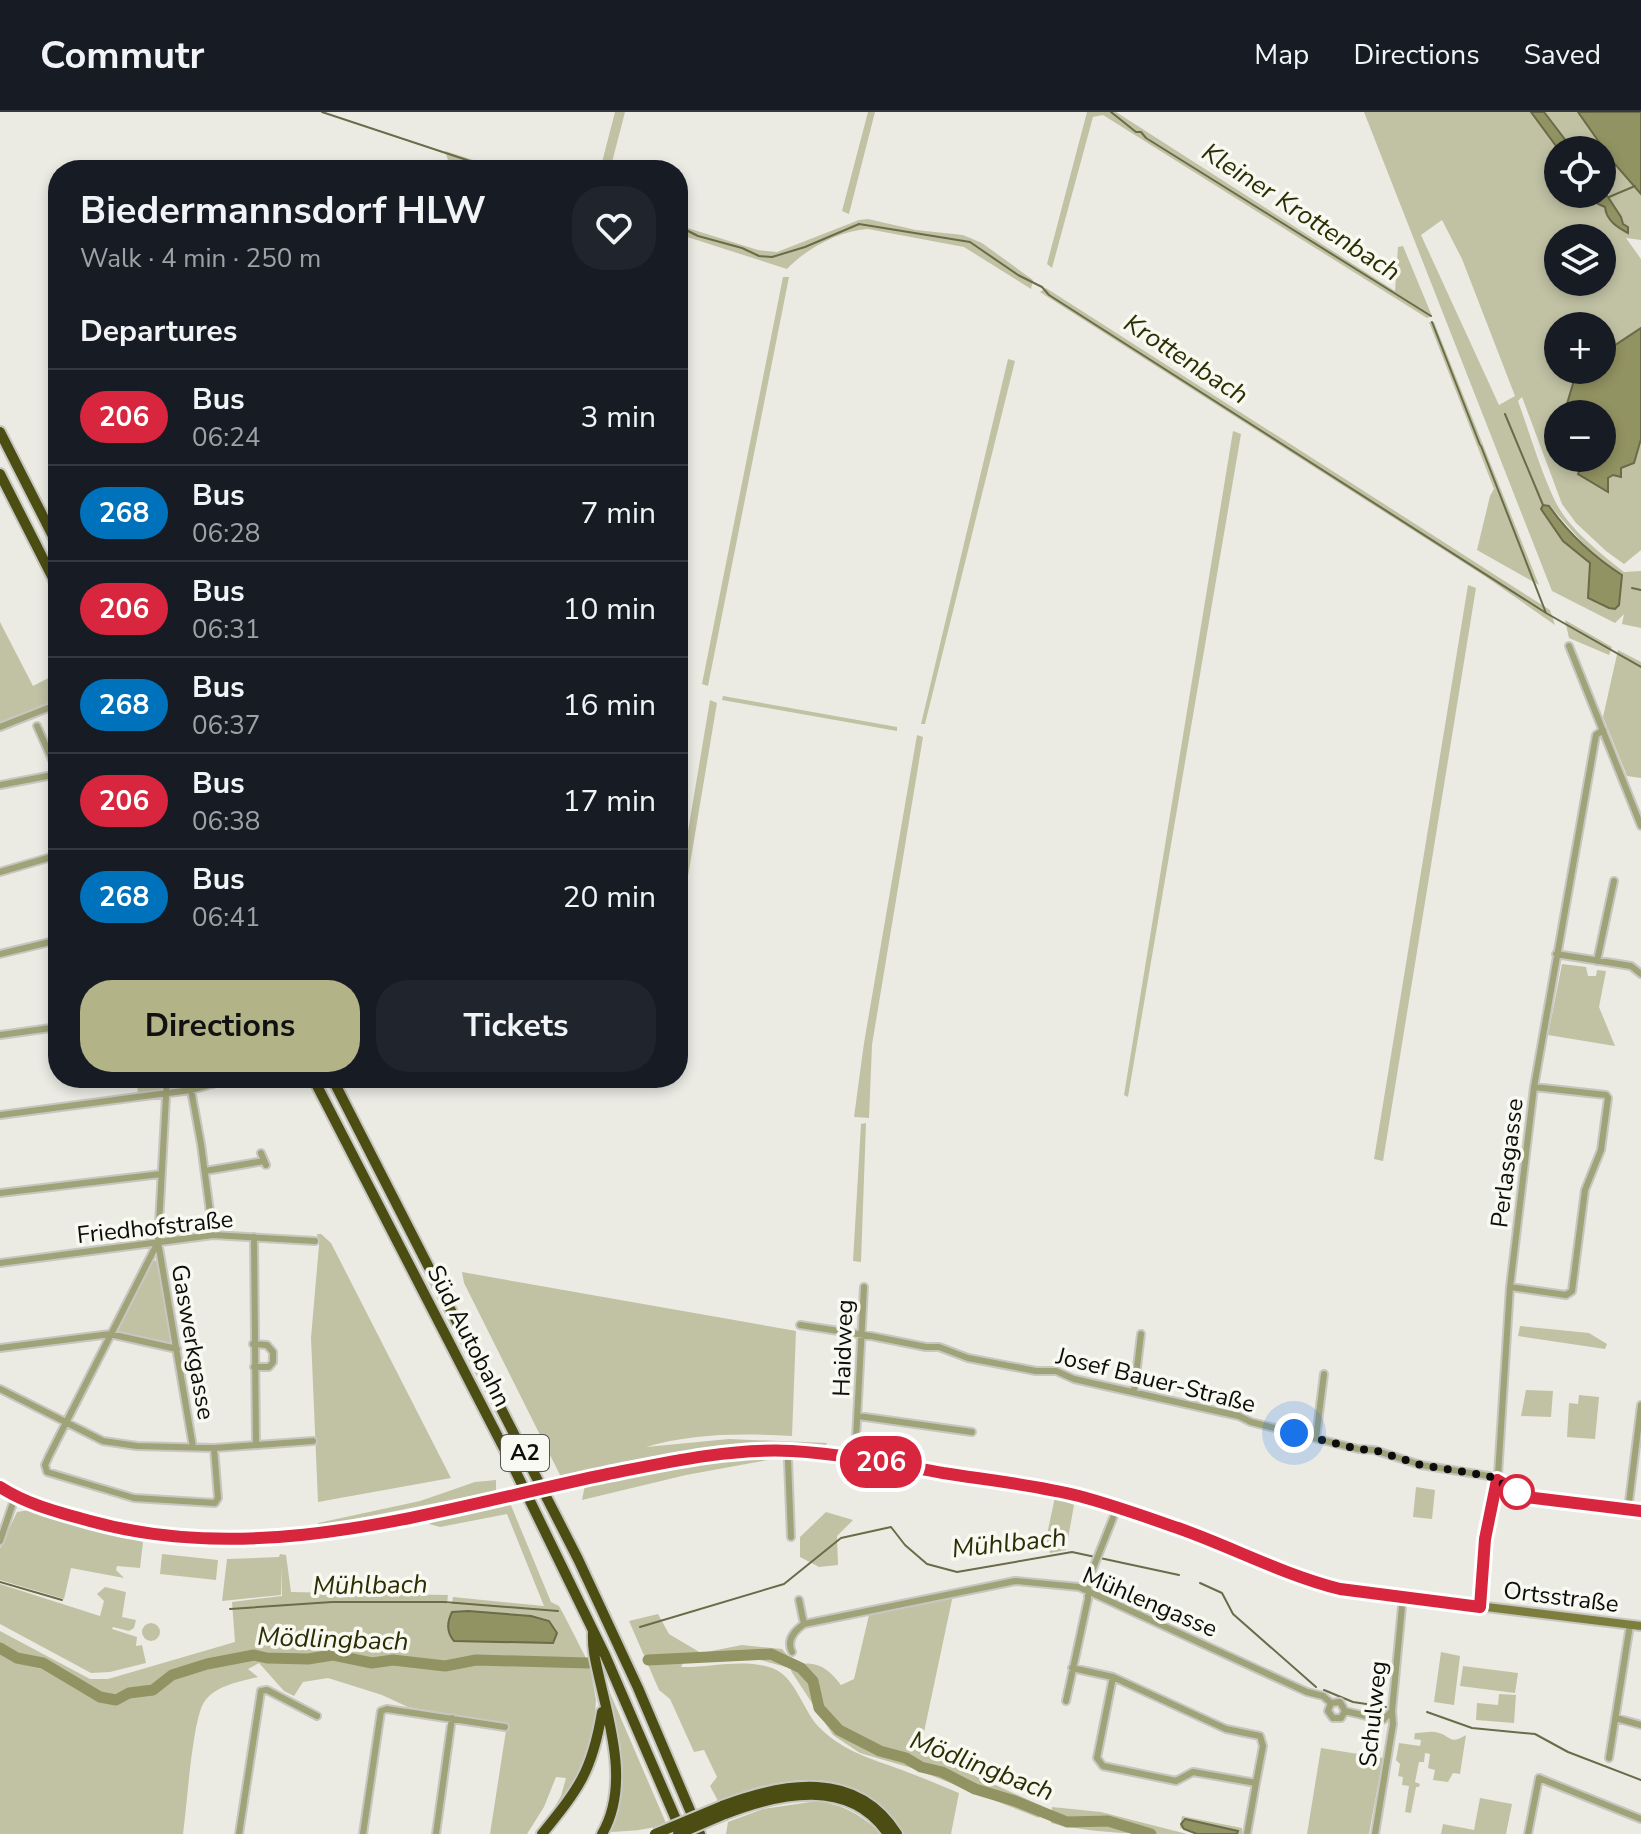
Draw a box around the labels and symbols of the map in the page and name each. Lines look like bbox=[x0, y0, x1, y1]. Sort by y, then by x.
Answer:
water label: Kleiner Krottenbach bbox=[1195, 135, 1407, 289]
water label: Krottenbach bbox=[1117, 306, 1255, 412]
street label: Perlasgasse bbox=[1483, 1097, 1531, 1229]
street label: Friedhofstraße bbox=[75, 1203, 235, 1251]
street label: Süd Autobahn bbox=[420, 1260, 518, 1412]
street label: Gaswerkgasse bbox=[164, 1262, 222, 1422]
street label: Haidweg bbox=[825, 1299, 861, 1397]
street label: Josef Bauer-Straße bbox=[1052, 1340, 1259, 1420]
your location bbox=[1274, 1413, 1314, 1453]
road number: A2 bbox=[501, 1435, 549, 1471]
line badge: 206 bbox=[835, 1436, 927, 1488]
unlabelled marker bbox=[1500, 1475, 1534, 1509]
water label: Mühlbach bbox=[950, 1520, 1068, 1566]
street label: Mühlengasse bbox=[1078, 1559, 1222, 1645]
water label: Mühlbach bbox=[312, 1566, 428, 1604]
street label: Ortsstraße bbox=[1501, 1574, 1621, 1620]
water label: Mödlingbach bbox=[257, 1619, 409, 1659]
street label: Schulweg bbox=[1352, 1659, 1394, 1769]
water label: Mödlingbach bbox=[905, 1723, 1059, 1809]

